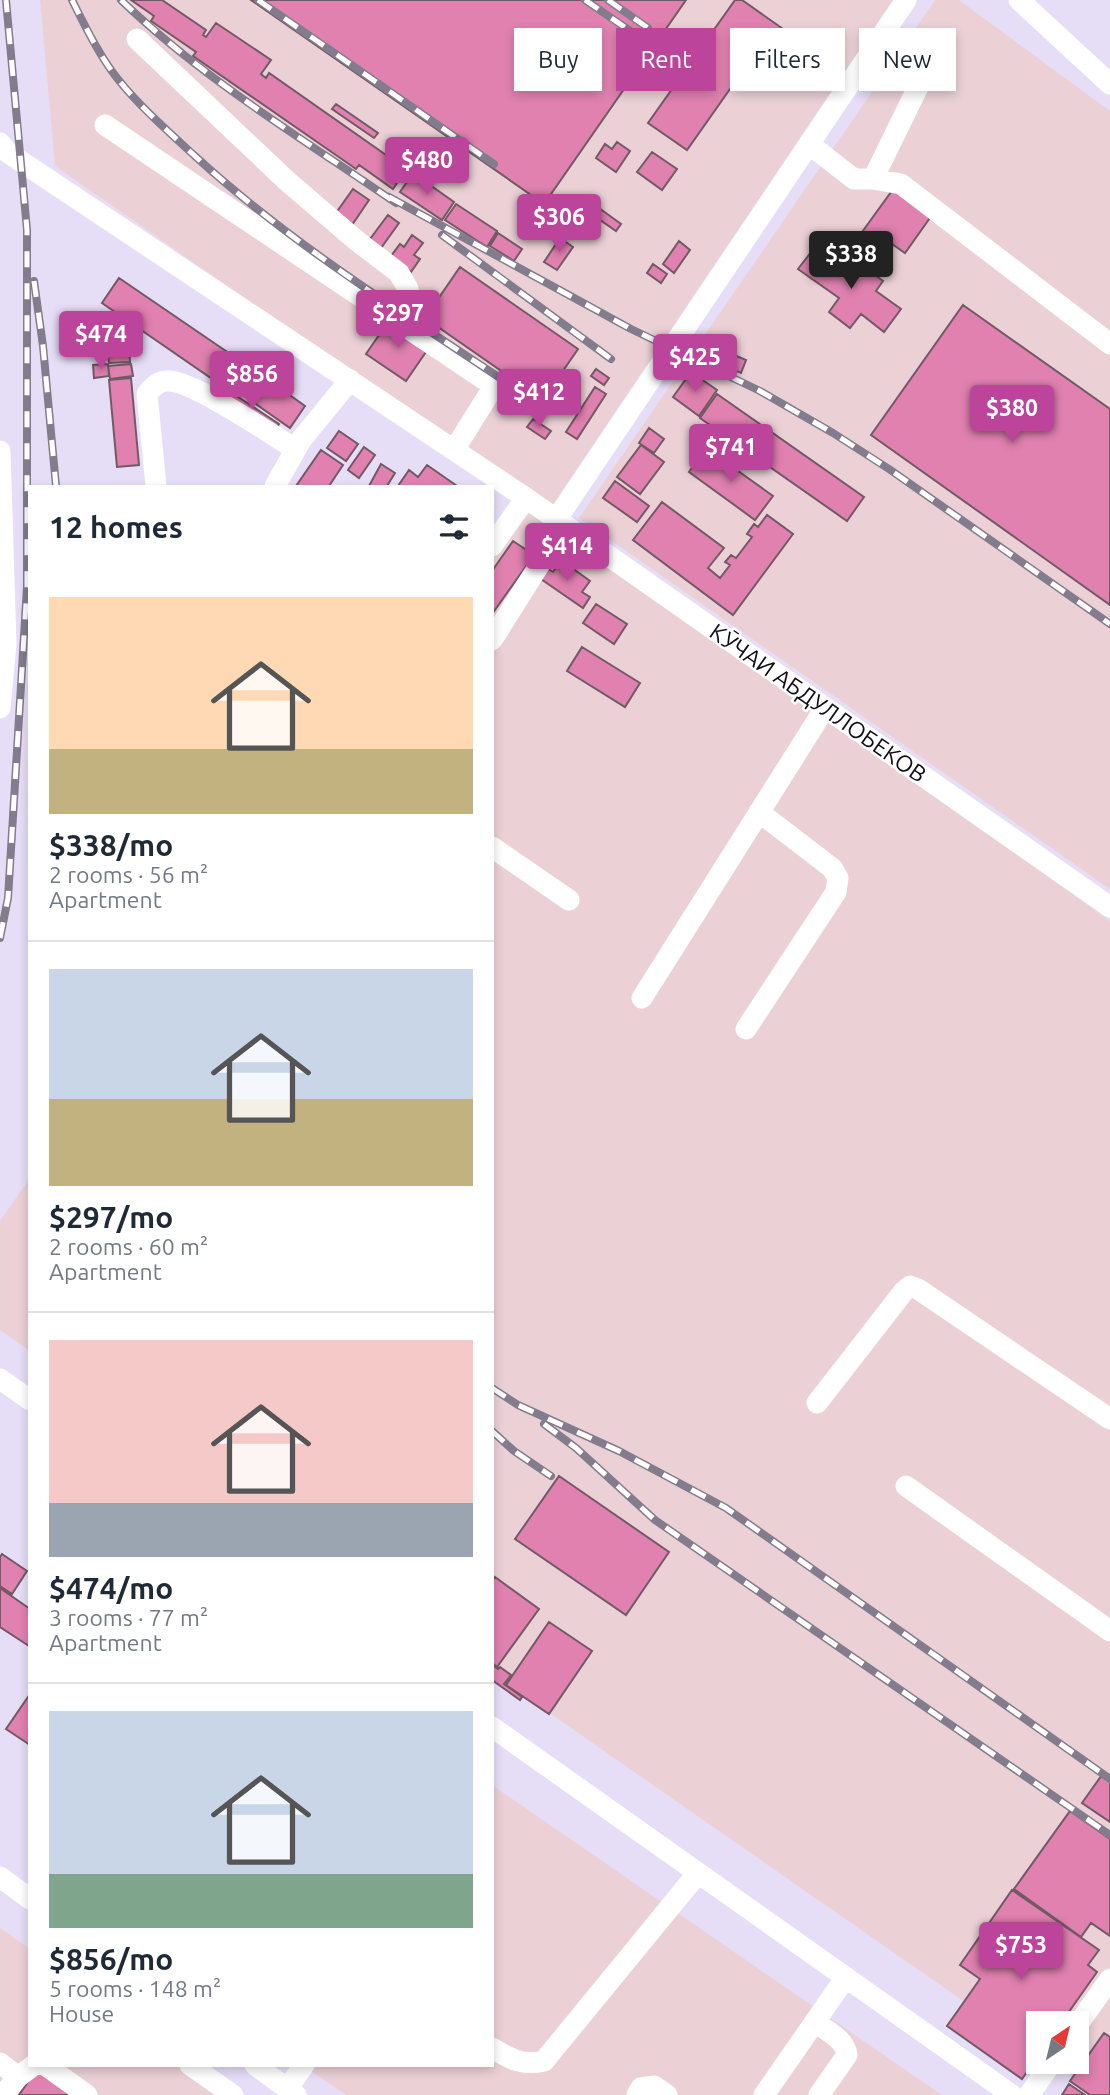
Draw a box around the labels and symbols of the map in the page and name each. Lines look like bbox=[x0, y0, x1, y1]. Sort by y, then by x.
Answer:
pin: $480 bbox=[386, 138, 468, 197]
pin: $306 bbox=[518, 194, 600, 254]
pin: $338 bbox=[810, 232, 892, 291]
pin: $297 bbox=[357, 290, 439, 350]
pin: $474 bbox=[60, 312, 142, 371]
pin: $425 bbox=[654, 334, 736, 394]
pin: $856 bbox=[211, 352, 293, 411]
pin: $412 bbox=[498, 370, 580, 429]
pin: $380 bbox=[971, 386, 1053, 445]
pin: $741 bbox=[690, 424, 772, 484]
pin: $414 bbox=[526, 524, 608, 583]
street label: КӮЧАИ АБДУЛЛОБЕКОВ bbox=[705, 618, 931, 787]
pin: $753 bbox=[980, 1923, 1062, 1982]
north arrow bbox=[1026, 2011, 1088, 2074]

